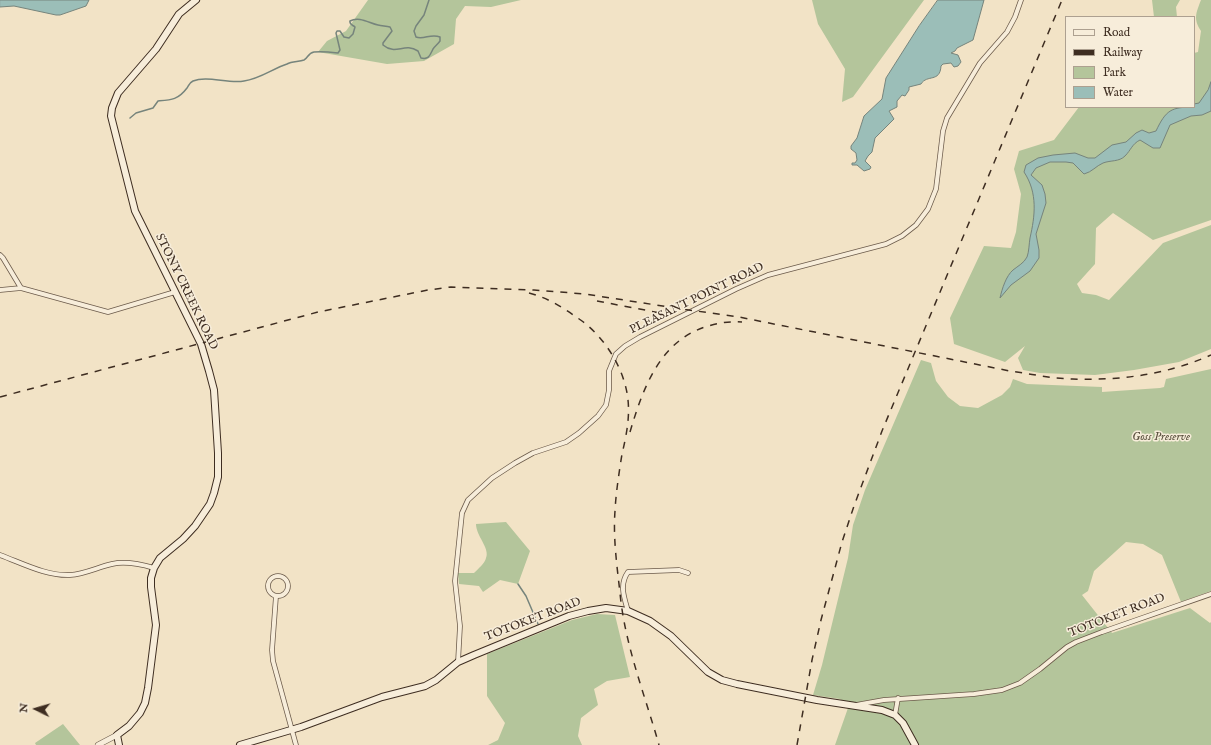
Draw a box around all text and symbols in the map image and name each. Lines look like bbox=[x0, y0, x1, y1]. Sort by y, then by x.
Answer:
legend bbox=[1065, 16, 1195, 108]
text: Road bbox=[1103, 25, 1130, 40]
text: Railway bbox=[1103, 45, 1142, 60]
text: Park bbox=[1103, 65, 1126, 80]
text: Water bbox=[1103, 85, 1133, 100]
street label: STONY CREEK ROAD bbox=[152, 231, 220, 353]
street label: PLEASANT POINT ROAD bbox=[627, 260, 767, 338]
park label: Goss Preserve bbox=[1132, 431, 1190, 445]
street label: TOTOKET ROAD bbox=[1067, 591, 1167, 641]
street label: TOTOKET ROAD bbox=[483, 595, 583, 645]
north arrow bbox=[16, 689, 56, 729]
text: N bbox=[17, 703, 31, 713]

